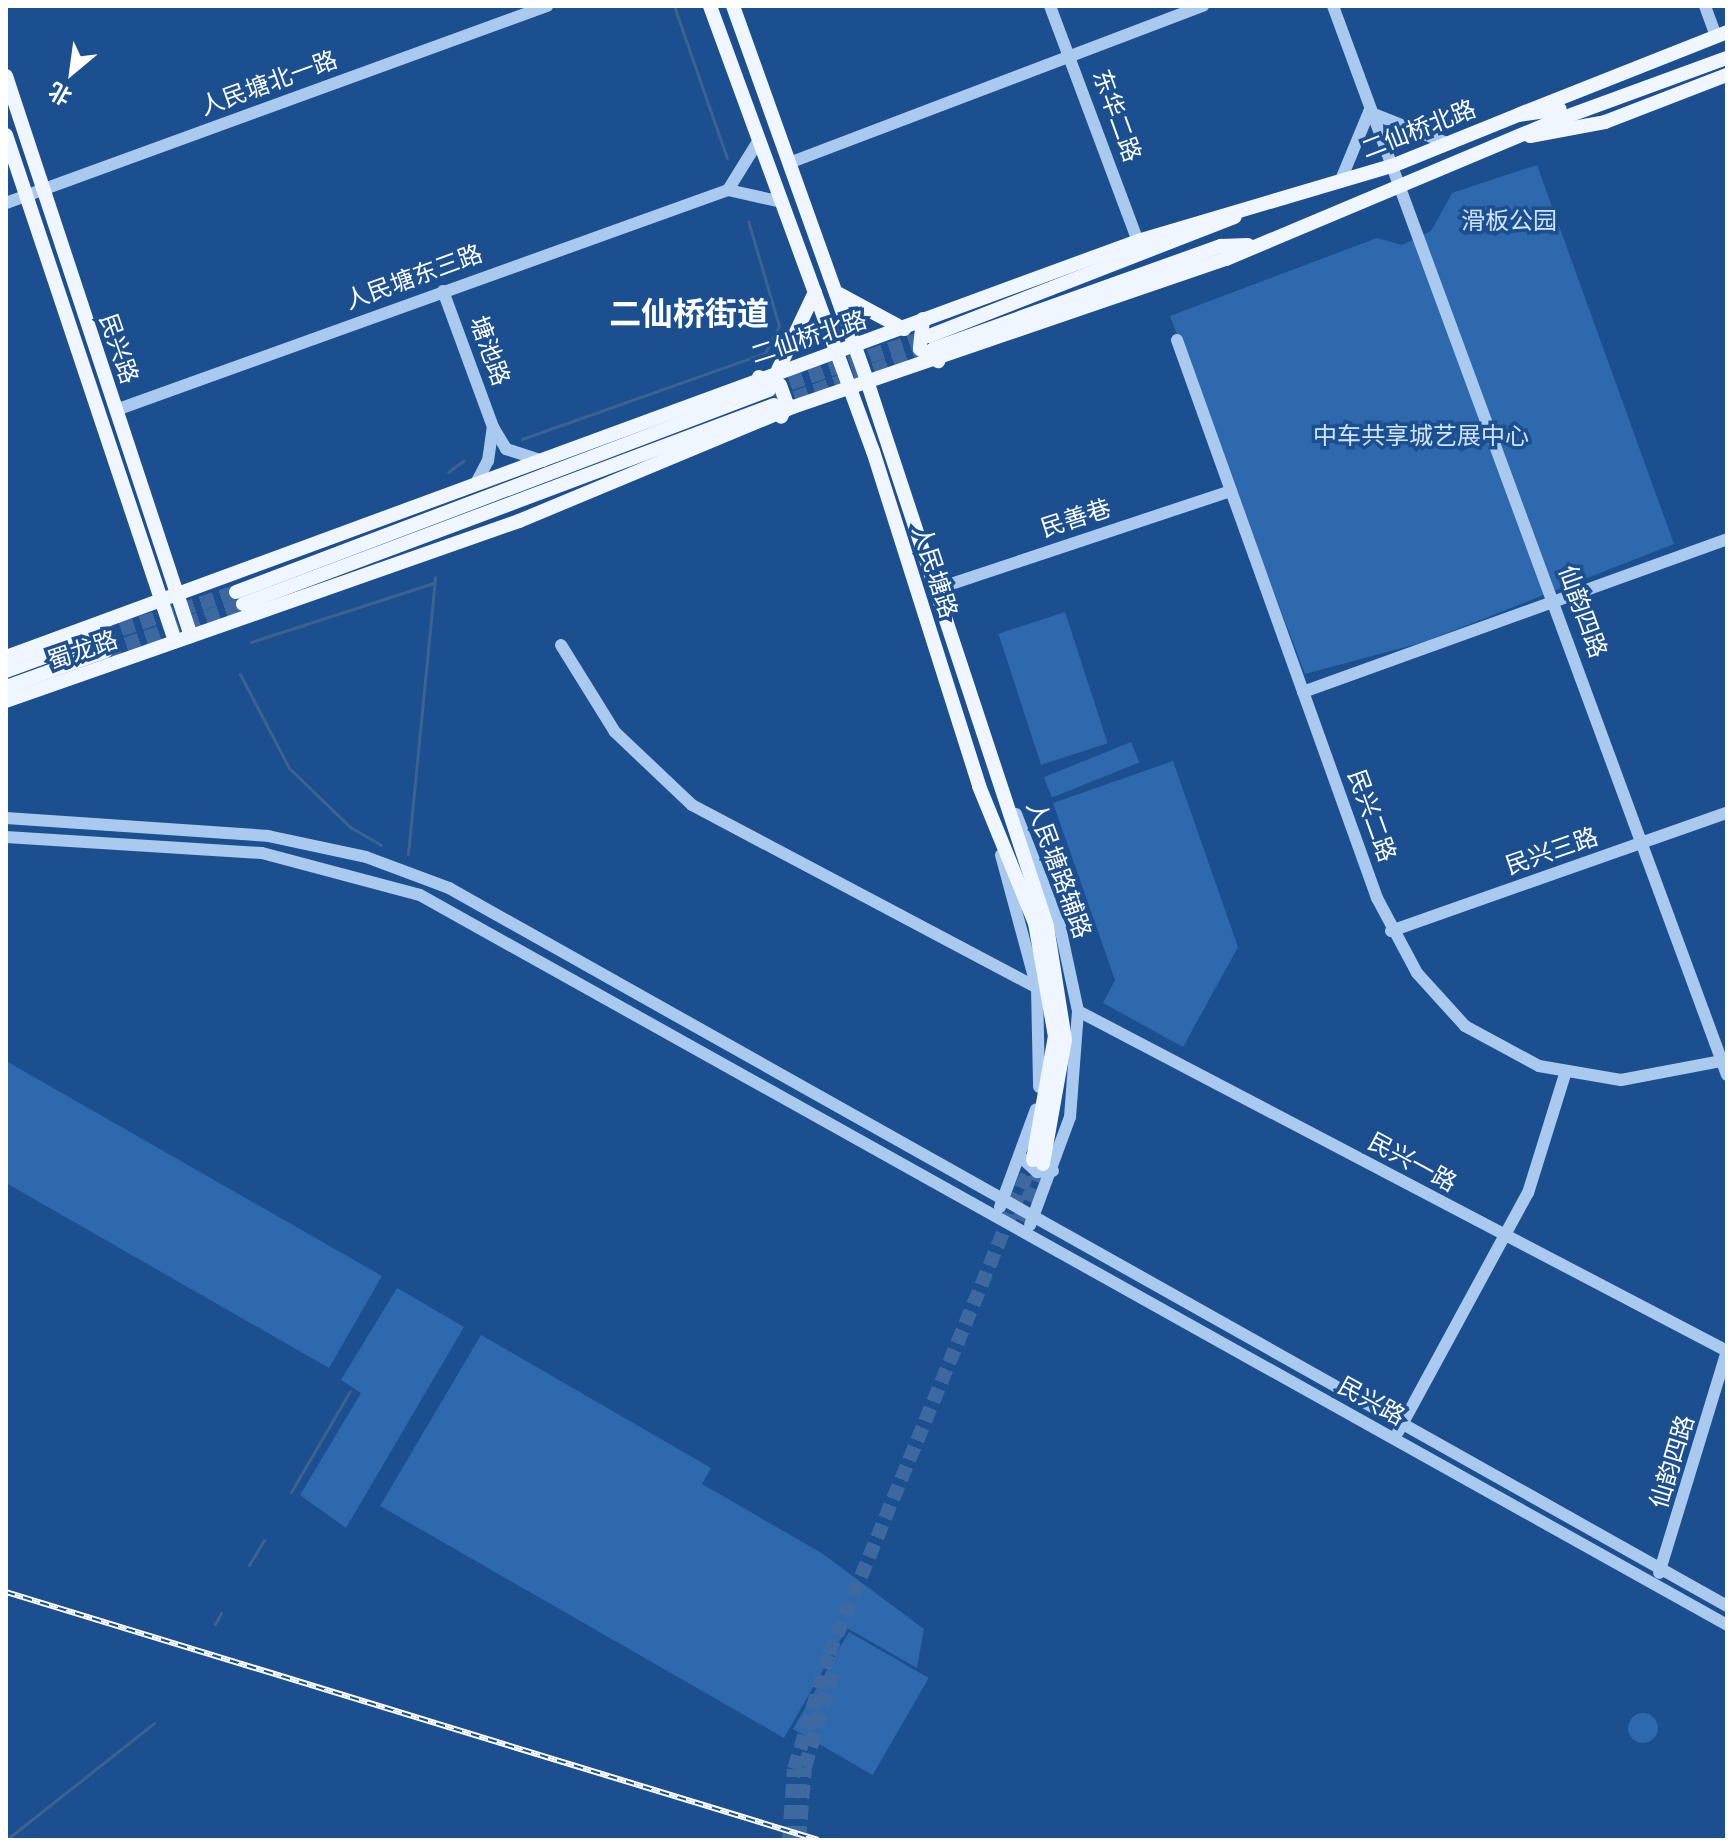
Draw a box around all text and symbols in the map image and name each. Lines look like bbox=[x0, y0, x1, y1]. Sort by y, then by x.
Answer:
north arrow bbox=[32, 32, 112, 112]
street label: 人民塘北一路 bbox=[196, 46, 342, 122]
street label: 东华二路 bbox=[1086, 66, 1146, 166]
text: 北 bbox=[44, 76, 76, 111]
street label: 二仙桥北路 bbox=[1358, 95, 1480, 165]
park label: 滑板公园 bbox=[1461, 208, 1557, 236]
street label: 人民塘东三路 bbox=[341, 240, 487, 316]
district label: 二仙桥街道 bbox=[609, 295, 769, 333]
street label: 二仙桥北路 bbox=[747, 306, 871, 370]
street label: 民兴路 bbox=[93, 310, 143, 388]
street label: 塘池路 bbox=[463, 312, 515, 390]
park label: 中车共享城艺展中心 bbox=[1313, 423, 1529, 451]
street label: 民善巷 bbox=[1037, 494, 1115, 544]
street label: 人民塘路 bbox=[905, 522, 963, 622]
street label: 仙韵四路 bbox=[1552, 562, 1612, 662]
street label: 蜀龙路 bbox=[44, 626, 122, 676]
street label: 民兴二路 bbox=[1341, 766, 1401, 866]
street label: 人民塘路辅路 bbox=[1020, 797, 1096, 943]
street label: 民兴三路 bbox=[1502, 823, 1602, 881]
street label: 民兴一路 bbox=[1363, 1128, 1461, 1198]
street label: 民兴路 bbox=[1333, 1372, 1409, 1432]
street label: 仙韵四路 bbox=[1645, 1412, 1701, 1512]

